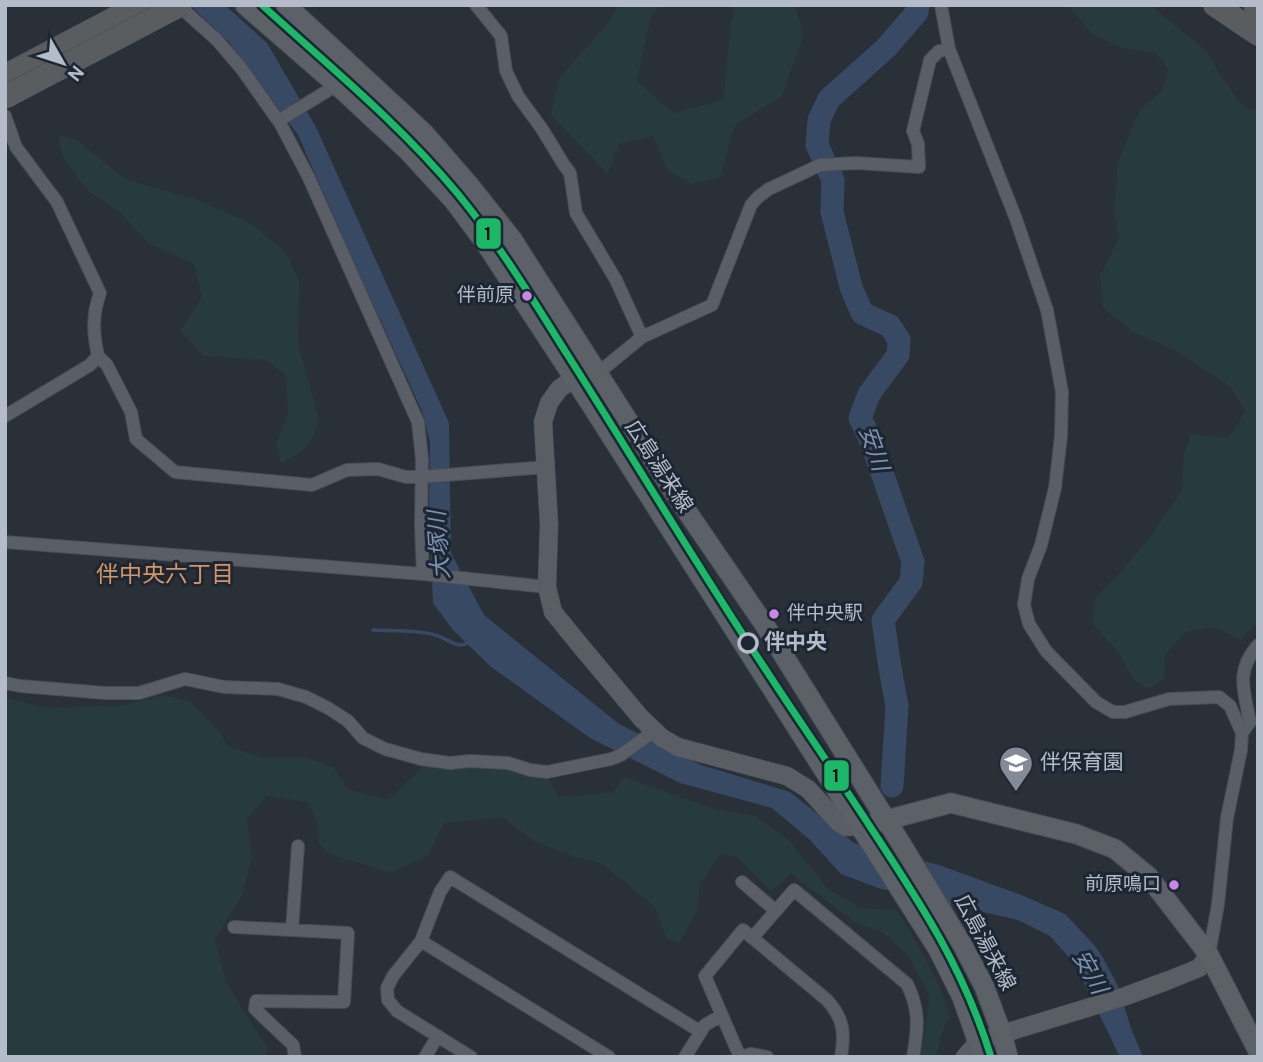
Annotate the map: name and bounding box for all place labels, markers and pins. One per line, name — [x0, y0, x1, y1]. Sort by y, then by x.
place label: 伴前原 — [457, 284, 514, 308]
marker: 伴前原 — [520, 289, 534, 303]
place label: 伴中央駅 — [787, 602, 863, 626]
marker: 伴中央駅 — [767, 607, 781, 621]
place label: 伴中央 — [764, 630, 827, 657]
marker: 伴中央 — [738, 633, 758, 653]
school or university icon: 伴保育園 — [997, 744, 1035, 793]
place label: 伴保育園 — [1040, 750, 1124, 777]
place label: 前原鳴口 — [1085, 873, 1161, 897]
marker: 前原鳴口 — [1167, 878, 1181, 892]

